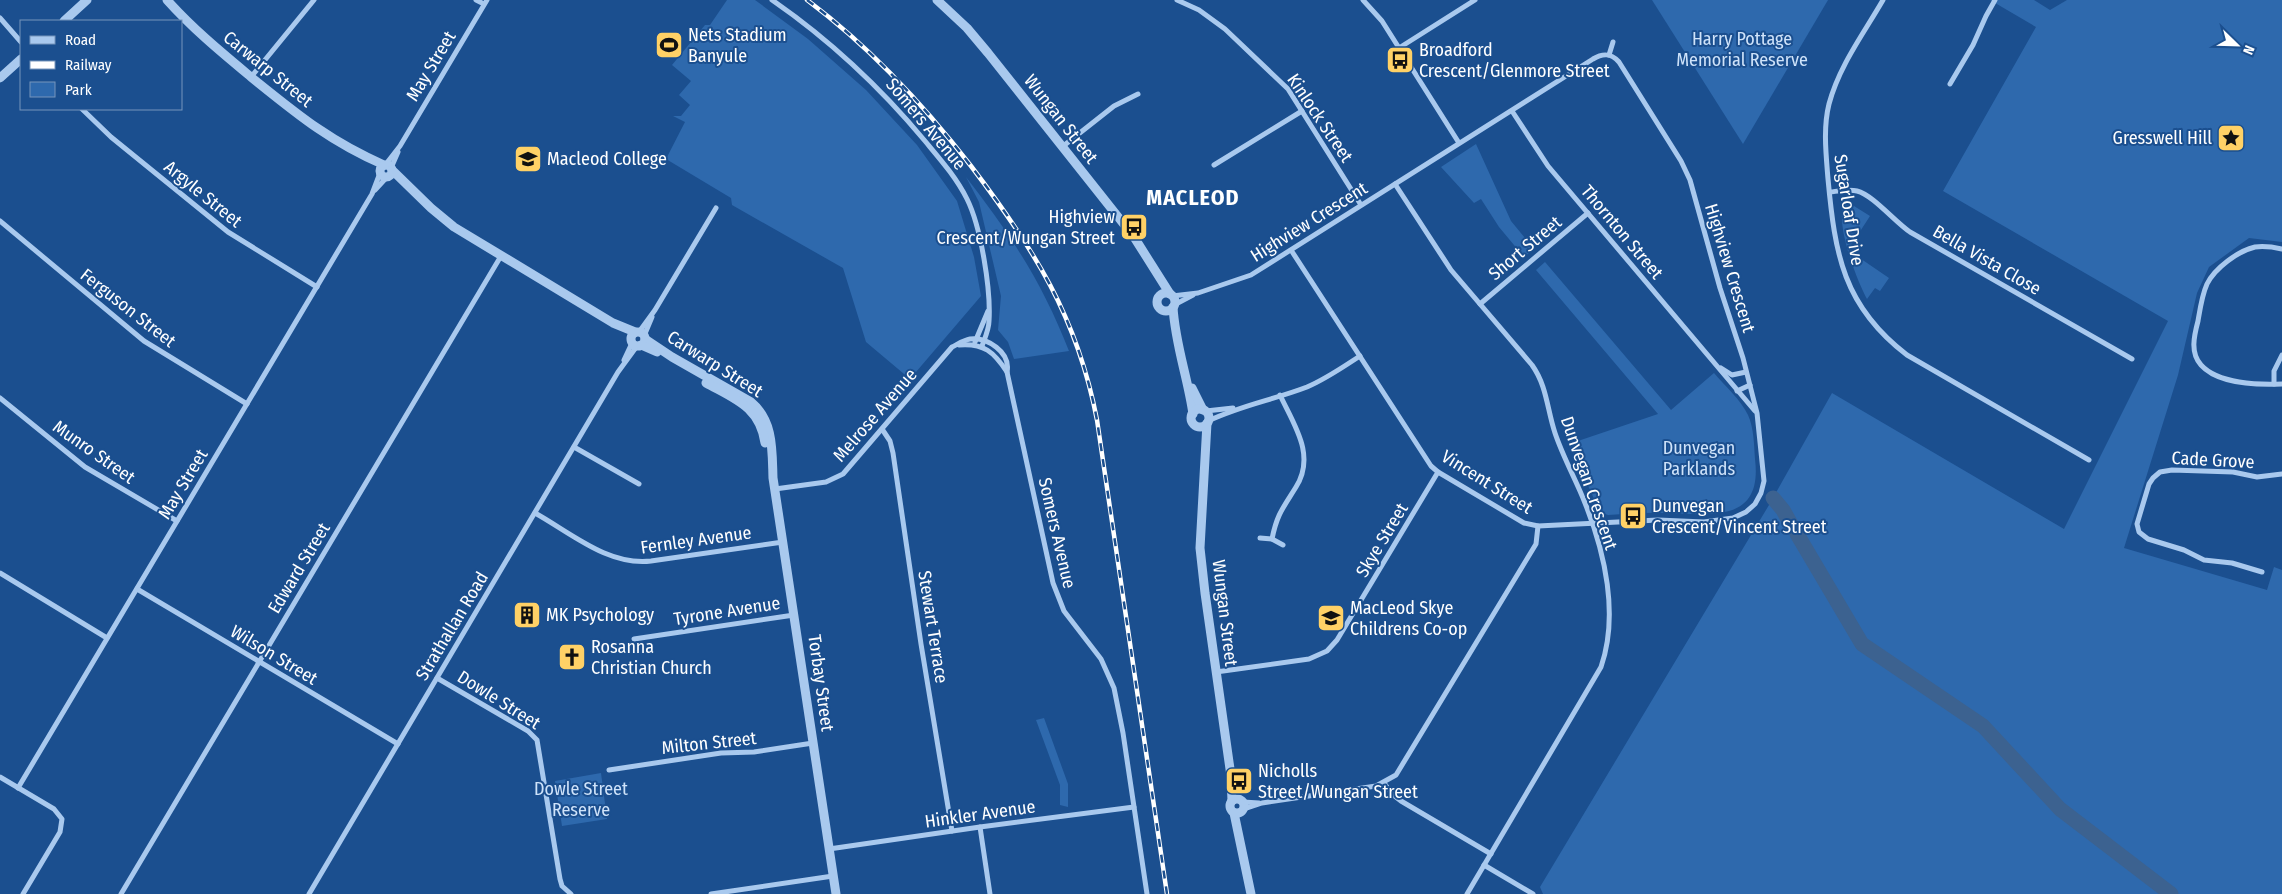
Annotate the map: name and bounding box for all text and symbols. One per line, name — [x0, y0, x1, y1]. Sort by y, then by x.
legend — [20, 20, 182, 110]
north arrow — [2212, 20, 2262, 70]
place label: Nets Stadium Banyule — [688, 24, 787, 67]
street label: Carwarp Street — [219, 26, 317, 112]
street label: May Street — [402, 27, 461, 105]
park label: Harry Pottage Memorial Reserve — [1676, 28, 1808, 71]
sports icon: Nets Stadium Banyule — [654, 30, 684, 60]
text: Road — [65, 31, 96, 49]
place label: Broadford Crescent/Glenmore Street — [1419, 39, 1610, 82]
text: N — [2239, 43, 2258, 57]
bus stop icon: Broadford Crescent/Glenmore Street — [1385, 45, 1415, 75]
text: Railway — [65, 56, 112, 74]
street label: Kinlock Street — [1282, 69, 1358, 167]
street label: Wungan Street — [1019, 70, 1103, 168]
street label: Somers Avenue — [881, 74, 971, 174]
text: Park — [65, 81, 92, 99]
place icon: Gresswell Hill — [2216, 123, 2246, 153]
place label: Gresswell Hill — [2113, 127, 2212, 149]
school or university icon: Macleod College — [513, 144, 543, 174]
place label: Macleod College — [547, 148, 667, 170]
street label: Sugarloaf Drive — [1829, 153, 1869, 267]
street label: Argyle Street — [160, 156, 247, 232]
street label: Highview Crescent — [1247, 177, 1372, 267]
street label: Thornton Street — [1576, 180, 1668, 284]
district label: MACLEOD — [1146, 184, 1240, 211]
street label: Highview Crescent — [1700, 201, 1760, 335]
place label: Highview Crescent/Wungan Street — [937, 206, 1115, 249]
street label: Short Street — [1484, 211, 1566, 285]
bus stop icon: Highview Crescent/Wungan Street — [1119, 212, 1149, 242]
street label: Bella Vista Close — [1929, 220, 2045, 300]
street label: Ferguson Street — [76, 264, 180, 352]
street label: Carwarp Street — [663, 326, 767, 402]
street label: Melrose Avenue — [828, 364, 922, 466]
street label: Dunvegan Crescent — [1556, 413, 1622, 553]
street label: Munro Street — [49, 416, 139, 488]
park label: Dunvegan Parklands — [1663, 437, 1735, 480]
street label: May Street — [154, 445, 213, 523]
street label: Vincent Street — [1437, 445, 1537, 519]
street label: Cade Grove — [2171, 447, 2255, 473]
street label: Somers Avenue — [1034, 475, 1080, 591]
place label: Dunvegan Crescent/Vincent Street — [1652, 495, 1827, 538]
street label: Skye Street — [1351, 499, 1413, 581]
bus stop icon: Dunvegan Crescent/Vincent Street — [1618, 501, 1648, 531]
street label: Edward Street — [263, 519, 335, 617]
street label: Fernley Avenue — [639, 521, 753, 559]
street label: Wungan Street — [1208, 558, 1242, 668]
street label: Strathallan Road — [411, 568, 493, 684]
street label: Stewart Terrace — [913, 569, 953, 685]
street label: Tyrone Avenue — [672, 592, 782, 630]
place label: MacLeod Skye Childrens Co-op — [1350, 597, 1467, 640]
building icon: MK Psychology — [512, 600, 542, 630]
school or university icon: MacLeod Skye Childrens Co-op — [1316, 603, 1346, 633]
place label: MK Psychology — [546, 604, 654, 626]
street label: Wilson Street — [226, 620, 322, 690]
street label: Torbay Street — [803, 633, 839, 733]
place label: Rosanna Christian Church — [591, 636, 712, 679]
church icon: Rosanna Christian Church — [557, 642, 587, 672]
street label: Dowle Street — [453, 666, 545, 734]
street label: Milton Street — [661, 727, 758, 759]
place label: Nicholls Street/Wungan Street — [1258, 760, 1418, 803]
bus stop icon: Nicholls Street/Wungan Street — [1224, 766, 1254, 796]
park label: Dowle Street Reserve — [534, 778, 628, 821]
street label: Hinkler Avenue — [923, 795, 1037, 833]

